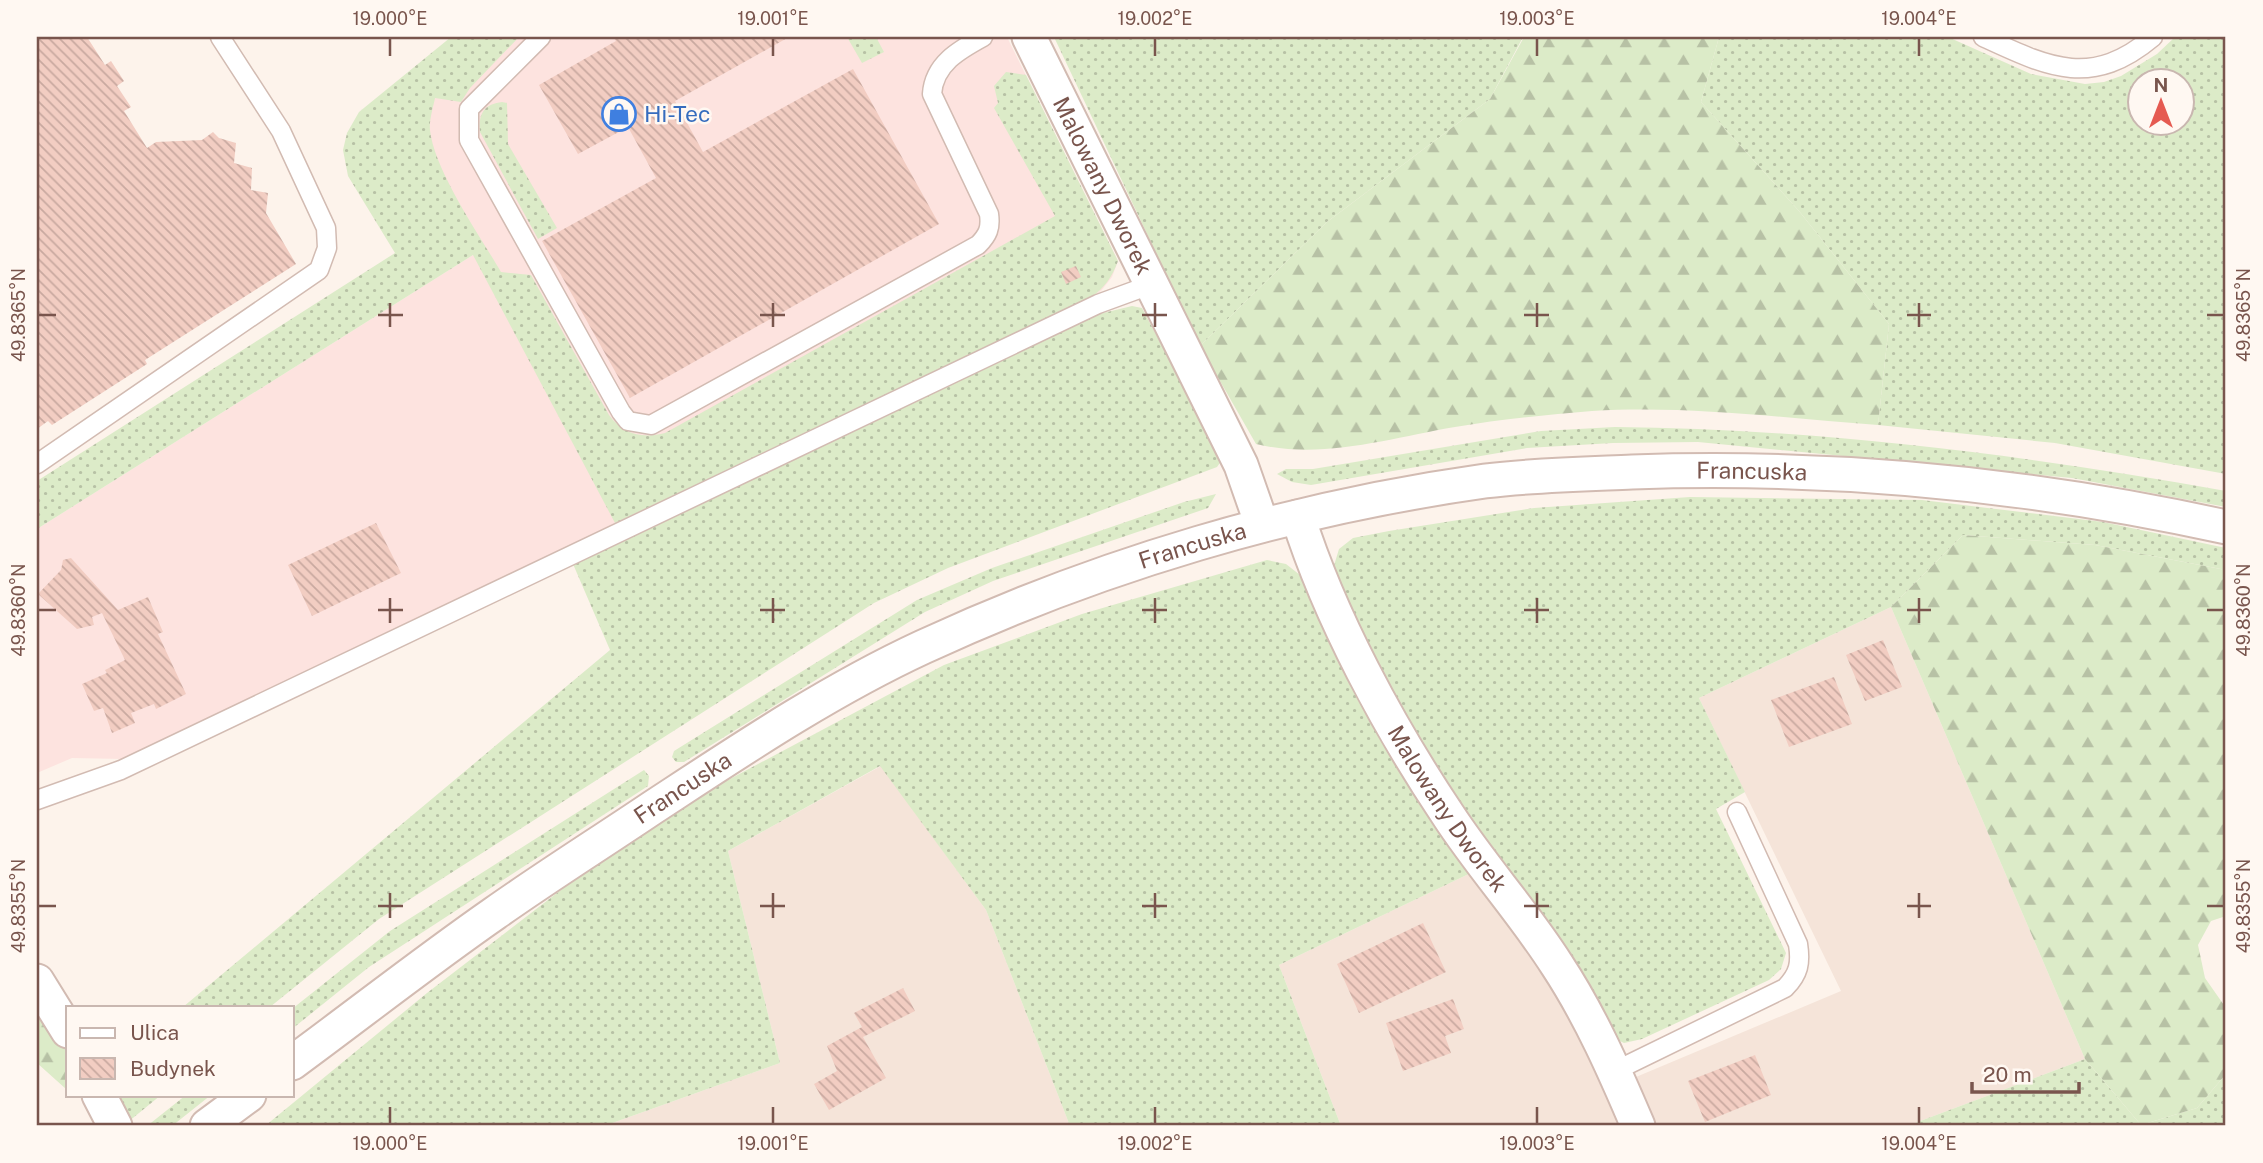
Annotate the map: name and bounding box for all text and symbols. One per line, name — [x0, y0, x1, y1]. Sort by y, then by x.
text: 19.000°E — [353, 8, 427, 29]
text: 19.001°E — [737, 8, 809, 29]
text: 19.002°E — [1118, 8, 1192, 29]
text: 19.003°E — [1499, 8, 1575, 29]
text: 19.004°E — [1881, 8, 1957, 29]
north arrow — [2126, 66, 2196, 136]
text: N — [2154, 74, 2168, 96]
street label: Malowany Dworek — [1048, 92, 1159, 279]
shop icon: Hi-Tec — [600, 95, 638, 133]
place label: Hi-Tec — [644, 100, 711, 127]
text: 49.8365°N — [8, 268, 29, 362]
text: 49.8365°N — [2233, 268, 2254, 362]
street label: Francuska — [1696, 457, 1808, 485]
street label: Francuska — [1135, 516, 1249, 574]
text: 49.8360°N — [8, 563, 29, 657]
text: 49.8360°N — [2233, 563, 2254, 657]
street label: Malowany Dworek — [1382, 720, 1513, 897]
street label: Francuska — [629, 746, 736, 829]
text: 49.8355°N — [8, 859, 29, 953]
text: 49.8355°N — [2233, 859, 2254, 953]
legend — [66, 1006, 294, 1096]
text: Ulica — [130, 1020, 179, 1045]
scale bar — [1972, 1051, 2079, 1095]
text: Budynek — [130, 1056, 216, 1081]
text: 20 m — [1983, 1062, 2032, 1087]
text: 19.000°E — [353, 1133, 427, 1154]
text: 19.001°E — [737, 1133, 809, 1154]
text: 19.002°E — [1118, 1133, 1192, 1154]
text: 19.003°E — [1499, 1133, 1575, 1154]
text: 19.004°E — [1881, 1133, 1957, 1154]

